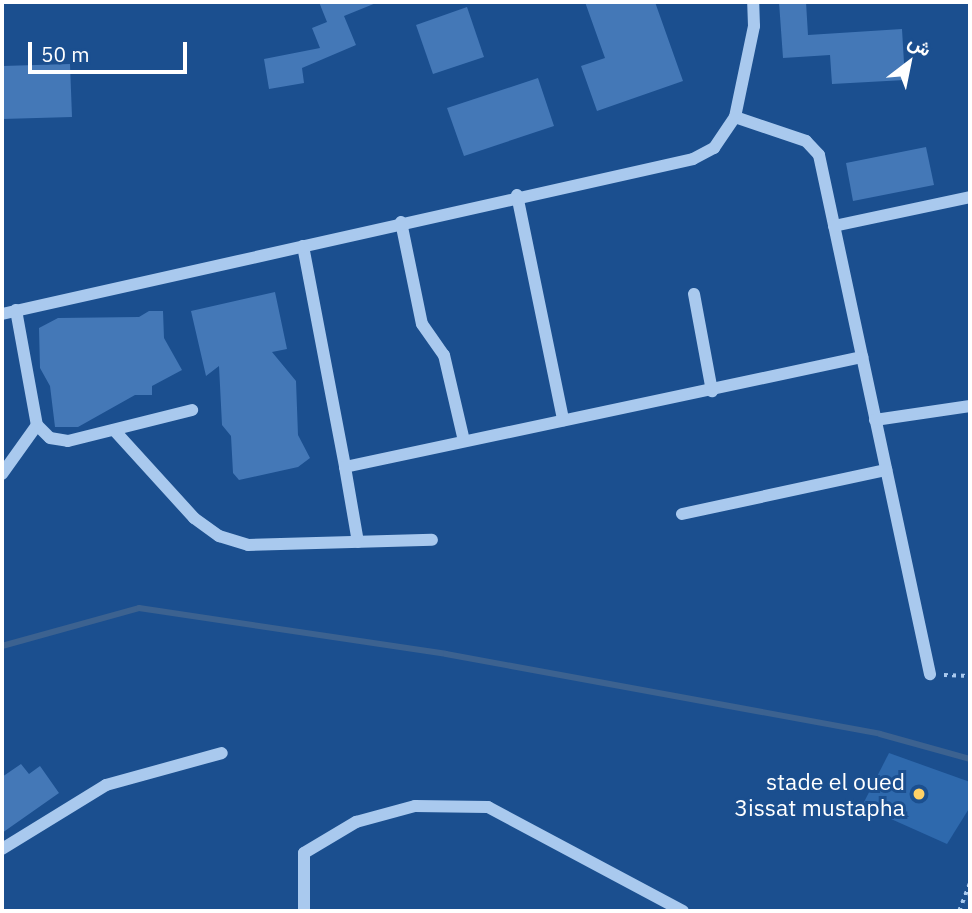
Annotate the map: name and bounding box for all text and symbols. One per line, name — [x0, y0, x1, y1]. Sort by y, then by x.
scale bar — [32, 28, 191, 72]
north arrow — [874, 28, 944, 98]
text: ش — [904, 29, 936, 61]
text: 50 m — [41, 40, 90, 68]
place label: stade el oued 3issat mustapha — [734, 767, 905, 821]
marker: stade el oued 3issat mustapha — [911, 786, 927, 802]

